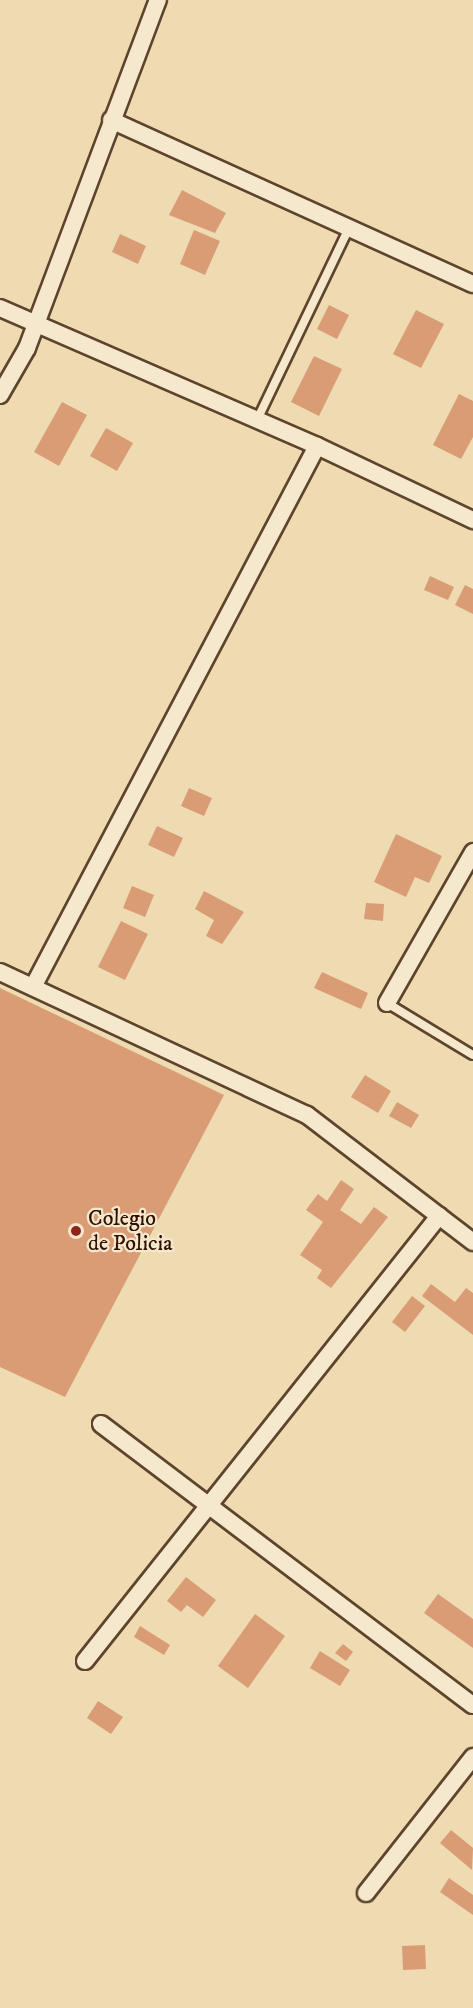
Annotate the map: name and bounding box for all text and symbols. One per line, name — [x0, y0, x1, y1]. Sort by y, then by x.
place label: Colegio de Policia — [88, 1205, 173, 1256]
marker: Colegio de Policia — [69, 1224, 83, 1238]

